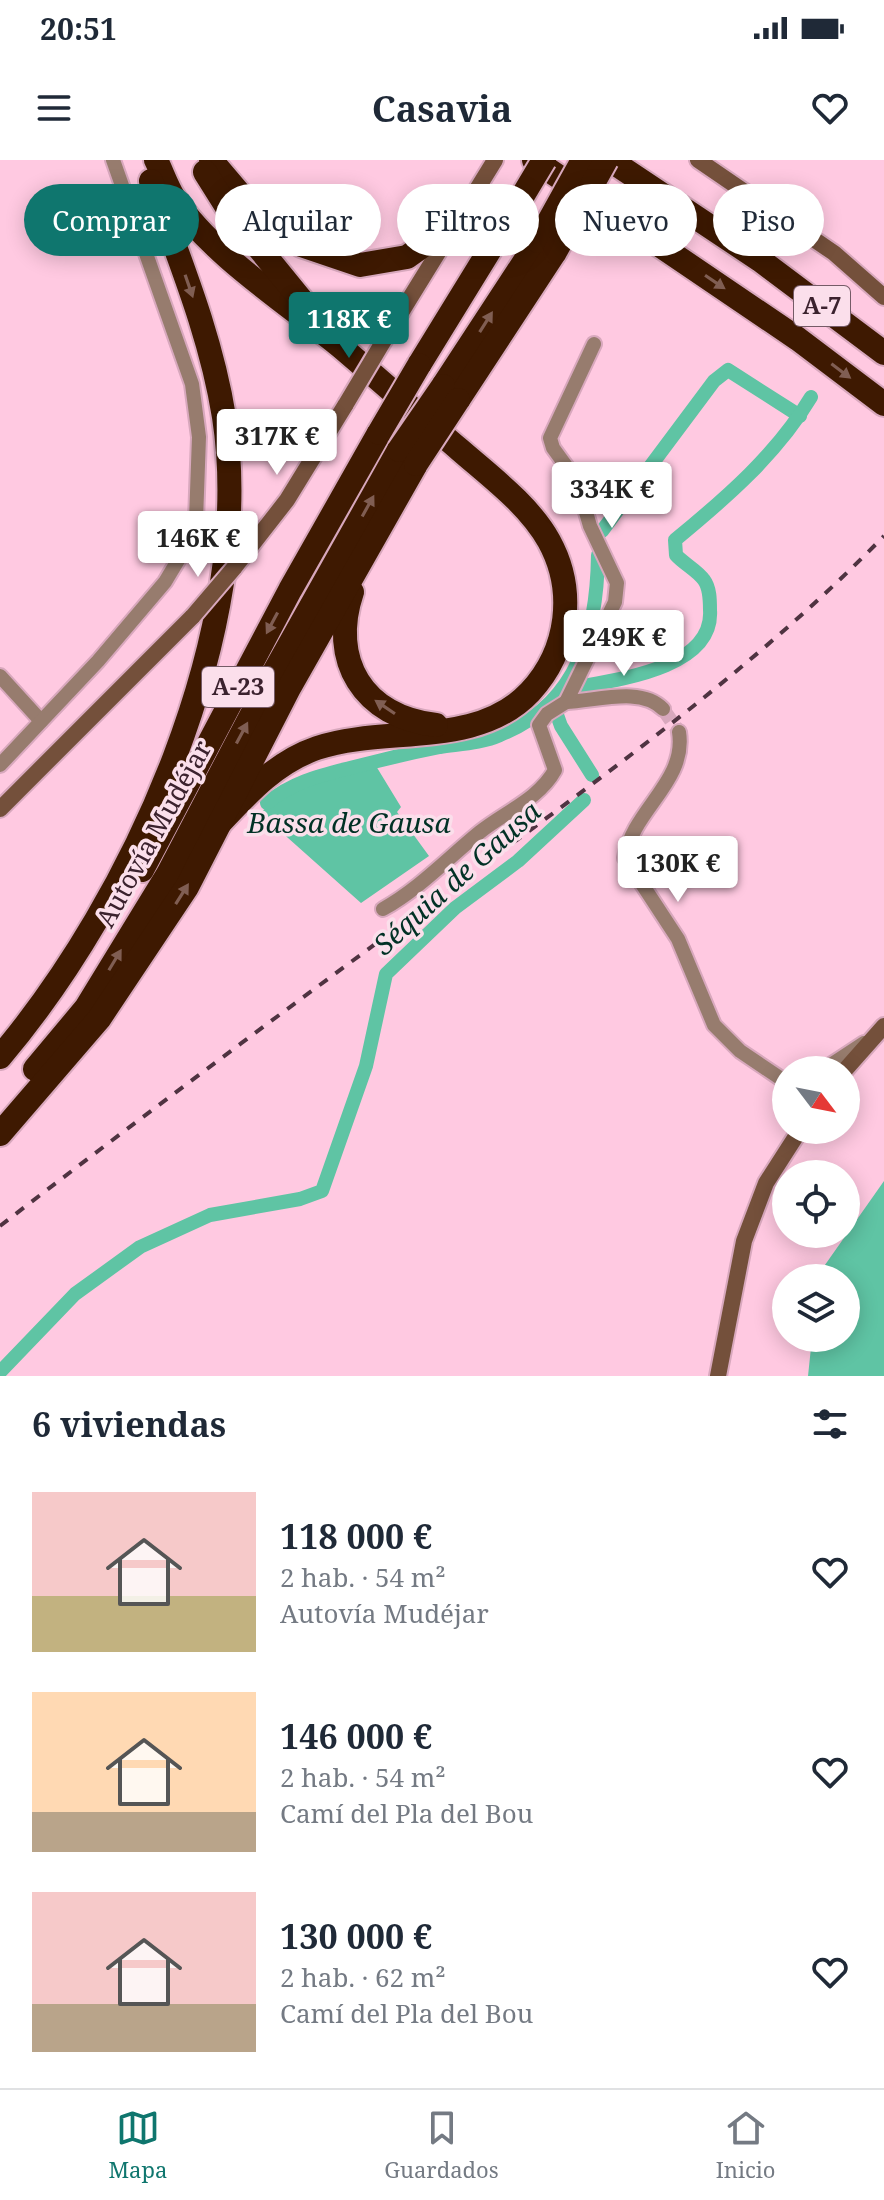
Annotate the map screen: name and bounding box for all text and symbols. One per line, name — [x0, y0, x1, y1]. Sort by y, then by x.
text: 20:51 — [40, 8, 117, 49]
text: Casavia — [372, 84, 512, 133]
icon: menu — [32, 86, 76, 130]
icon: heart — [808, 86, 852, 130]
chip: Comprar — [24, 184, 199, 256]
chip: Alquilar — [215, 184, 381, 256]
chip: Filtros — [397, 184, 539, 256]
chip: Nuevo — [555, 184, 697, 256]
chip: Piso — [713, 184, 824, 256]
one-way arrow — [184, 274, 196, 298]
one-way arrow — [704, 274, 725, 289]
road number: A-7 — [794, 286, 850, 326]
pin: 118K € — [284, 292, 414, 360]
text: 118K € — [307, 300, 391, 336]
one-way arrow — [479, 311, 493, 333]
one-way arrow — [831, 363, 851, 379]
pin: 317K € — [212, 409, 342, 477]
text: 317K € — [235, 417, 319, 453]
pin: 334K € — [547, 462, 677, 530]
text: 334K € — [570, 470, 654, 506]
one-way arrow — [361, 494, 375, 517]
pin: 146K € — [133, 511, 263, 579]
text: 146K € — [156, 519, 240, 555]
pin: 249K € — [559, 610, 689, 678]
one-way arrow — [266, 612, 280, 634]
text: 249K € — [582, 618, 666, 654]
road number: A-23 — [202, 667, 274, 707]
one-way arrow — [374, 700, 395, 715]
one-way arrow — [234, 722, 248, 744]
street label: Autovía Mudéjar — [87, 734, 219, 934]
water label: Séquia de Gausa — [364, 791, 549, 963]
water label: Bassa de Gausa — [246, 803, 452, 841]
pin: 130K € — [613, 836, 743, 904]
text: 130K € — [636, 844, 720, 880]
one-way arrow — [174, 883, 189, 904]
one-way arrow — [108, 949, 122, 971]
north arrow — [772, 1056, 860, 1144]
map controls — [772, 1056, 860, 1352]
button: locate — [772, 1160, 860, 1248]
button: layers — [772, 1264, 860, 1352]
text: 6 viviendas — [32, 1401, 226, 1447]
icon: filters — [808, 1402, 852, 1446]
text: 118 000 € — [280, 1513, 432, 1559]
icon: home — [96, 1524, 192, 1620]
icon: heart — [808, 1550, 852, 1594]
text: 2 hab. · 54 m² — [280, 1559, 446, 1595]
text: Autovía Mudéjar — [280, 1595, 489, 1631]
text: 146 000 € — [280, 1713, 432, 1759]
icon: home — [96, 1724, 192, 1820]
icon: heart — [808, 1750, 852, 1794]
text: 2 hab. · 54 m² — [280, 1759, 446, 1795]
text: Camí del Pla del Bou — [280, 1795, 533, 1831]
text: 130 000 € — [280, 1913, 432, 1959]
icon: home — [96, 1924, 192, 2020]
icon: heart — [808, 1950, 852, 1994]
text: 2 hab. · 62 m² — [280, 1959, 446, 1995]
text: Camí del Pla del Bou — [280, 1995, 533, 2031]
tab: Mapa — [108, 2106, 167, 2184]
tab: Guardados — [384, 2106, 499, 2184]
tab: Inicio — [716, 2106, 776, 2184]

